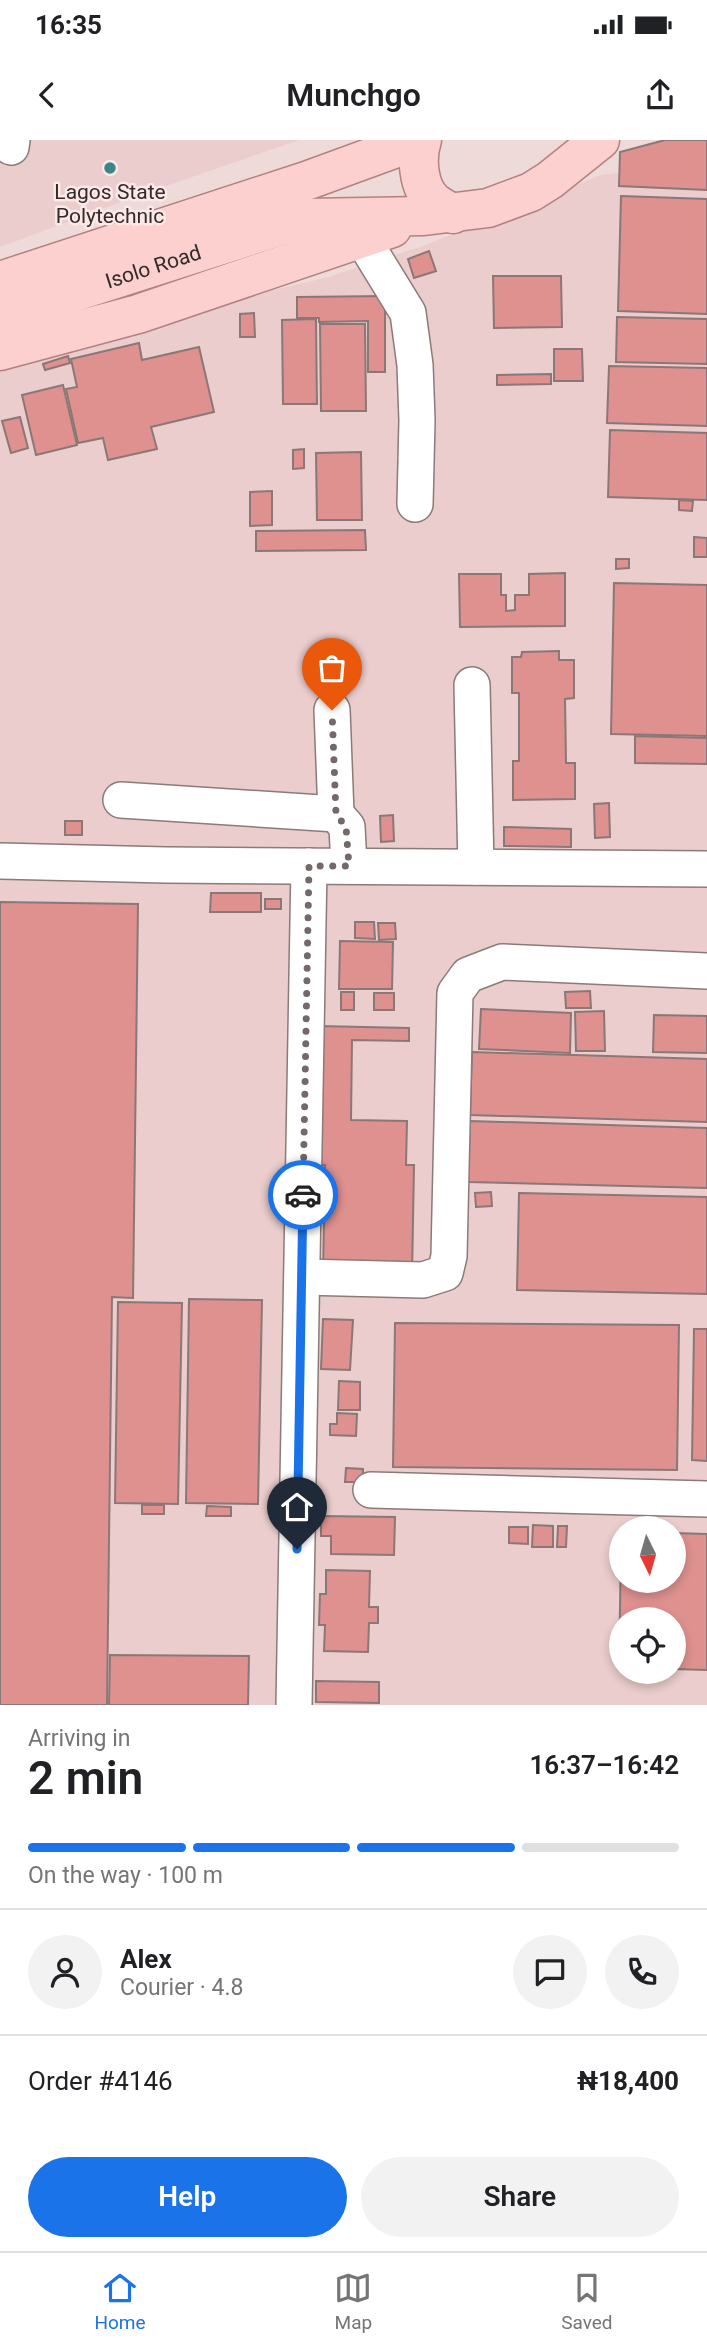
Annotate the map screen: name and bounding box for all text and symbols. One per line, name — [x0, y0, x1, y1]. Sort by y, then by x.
text: 16:35 — [35, 10, 102, 40]
icon: back — [28, 76, 66, 114]
text: Munchgo — [286, 76, 421, 114]
icon: share — [641, 76, 679, 114]
marker: Lagos State Polytechnic — [102, 160, 118, 176]
place label: Lagos State Polytechnic — [54, 180, 166, 228]
street label: Isolo Road — [102, 240, 204, 293]
pin — [302, 638, 362, 710]
icon: bag — [313, 649, 351, 687]
courier — [268, 1160, 338, 1230]
icon: car — [284, 1176, 322, 1214]
pin — [267, 1477, 327, 1549]
icon: home — [278, 1488, 316, 1526]
north arrow — [609, 1516, 686, 1592]
map controls — [609, 1516, 686, 1684]
button: locate — [609, 1607, 686, 1684]
text: Arriving in — [28, 1725, 131, 1752]
text: 16:37–16:42 — [529, 1750, 679, 1780]
text: 2 min — [28, 1751, 143, 1805]
text: On the way · 100 m — [28, 1862, 223, 1889]
button: person — [28, 1935, 102, 2009]
button: chat — [513, 1935, 587, 2009]
button: phone — [605, 1935, 679, 2009]
text: Alex — [120, 1944, 172, 1974]
text: Courier · 4.8 — [120, 1974, 243, 2001]
text: Order #4146 — [28, 2066, 173, 2096]
text: ₦18,400 — [577, 2066, 679, 2096]
button: Help — [28, 2157, 347, 2237]
button: Share — [361, 2157, 679, 2237]
tab: Home — [94, 2269, 146, 2334]
tab: Map — [334, 2269, 372, 2334]
tab: Saved — [561, 2269, 613, 2334]

